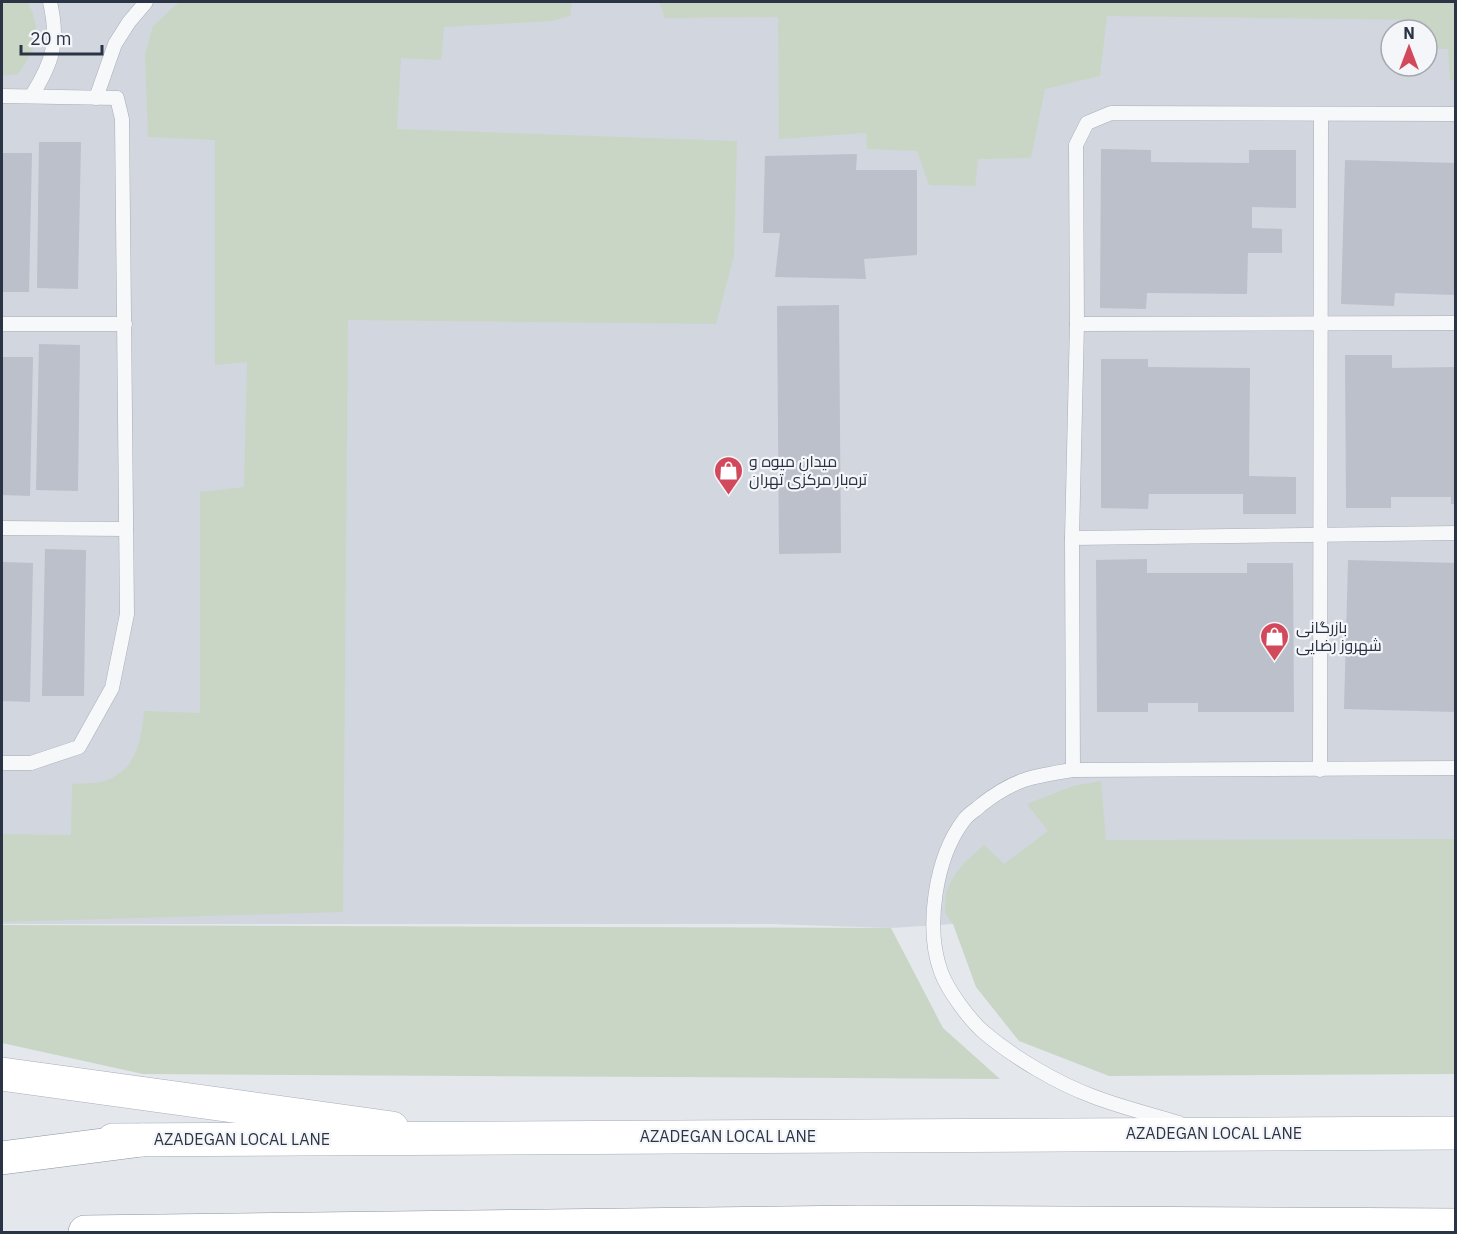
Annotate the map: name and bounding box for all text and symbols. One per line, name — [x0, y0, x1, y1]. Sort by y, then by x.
scale bar — [21, 18, 102, 56]
north arrow — [1379, 18, 1439, 78]
text: N — [1403, 23, 1415, 43]
text: 20 m — [30, 27, 72, 50]
place label: میدان میوه و تره‌بار مرکزی تهران — [749, 451, 868, 490]
shop icon: میدان میوه و تره‌بار مرکزی تهران — [712, 454, 744, 496]
place label: بازرگانی شهروز رضایی — [1296, 617, 1382, 656]
shop icon: بازرگانی شهروز رضایی — [1259, 620, 1291, 662]
street label: AZADEGAN LOCAL LANE — [1126, 1123, 1302, 1143]
street label: AZADEGAN LOCAL LANE — [640, 1126, 816, 1146]
street label: AZADEGAN LOCAL LANE — [154, 1129, 330, 1149]

